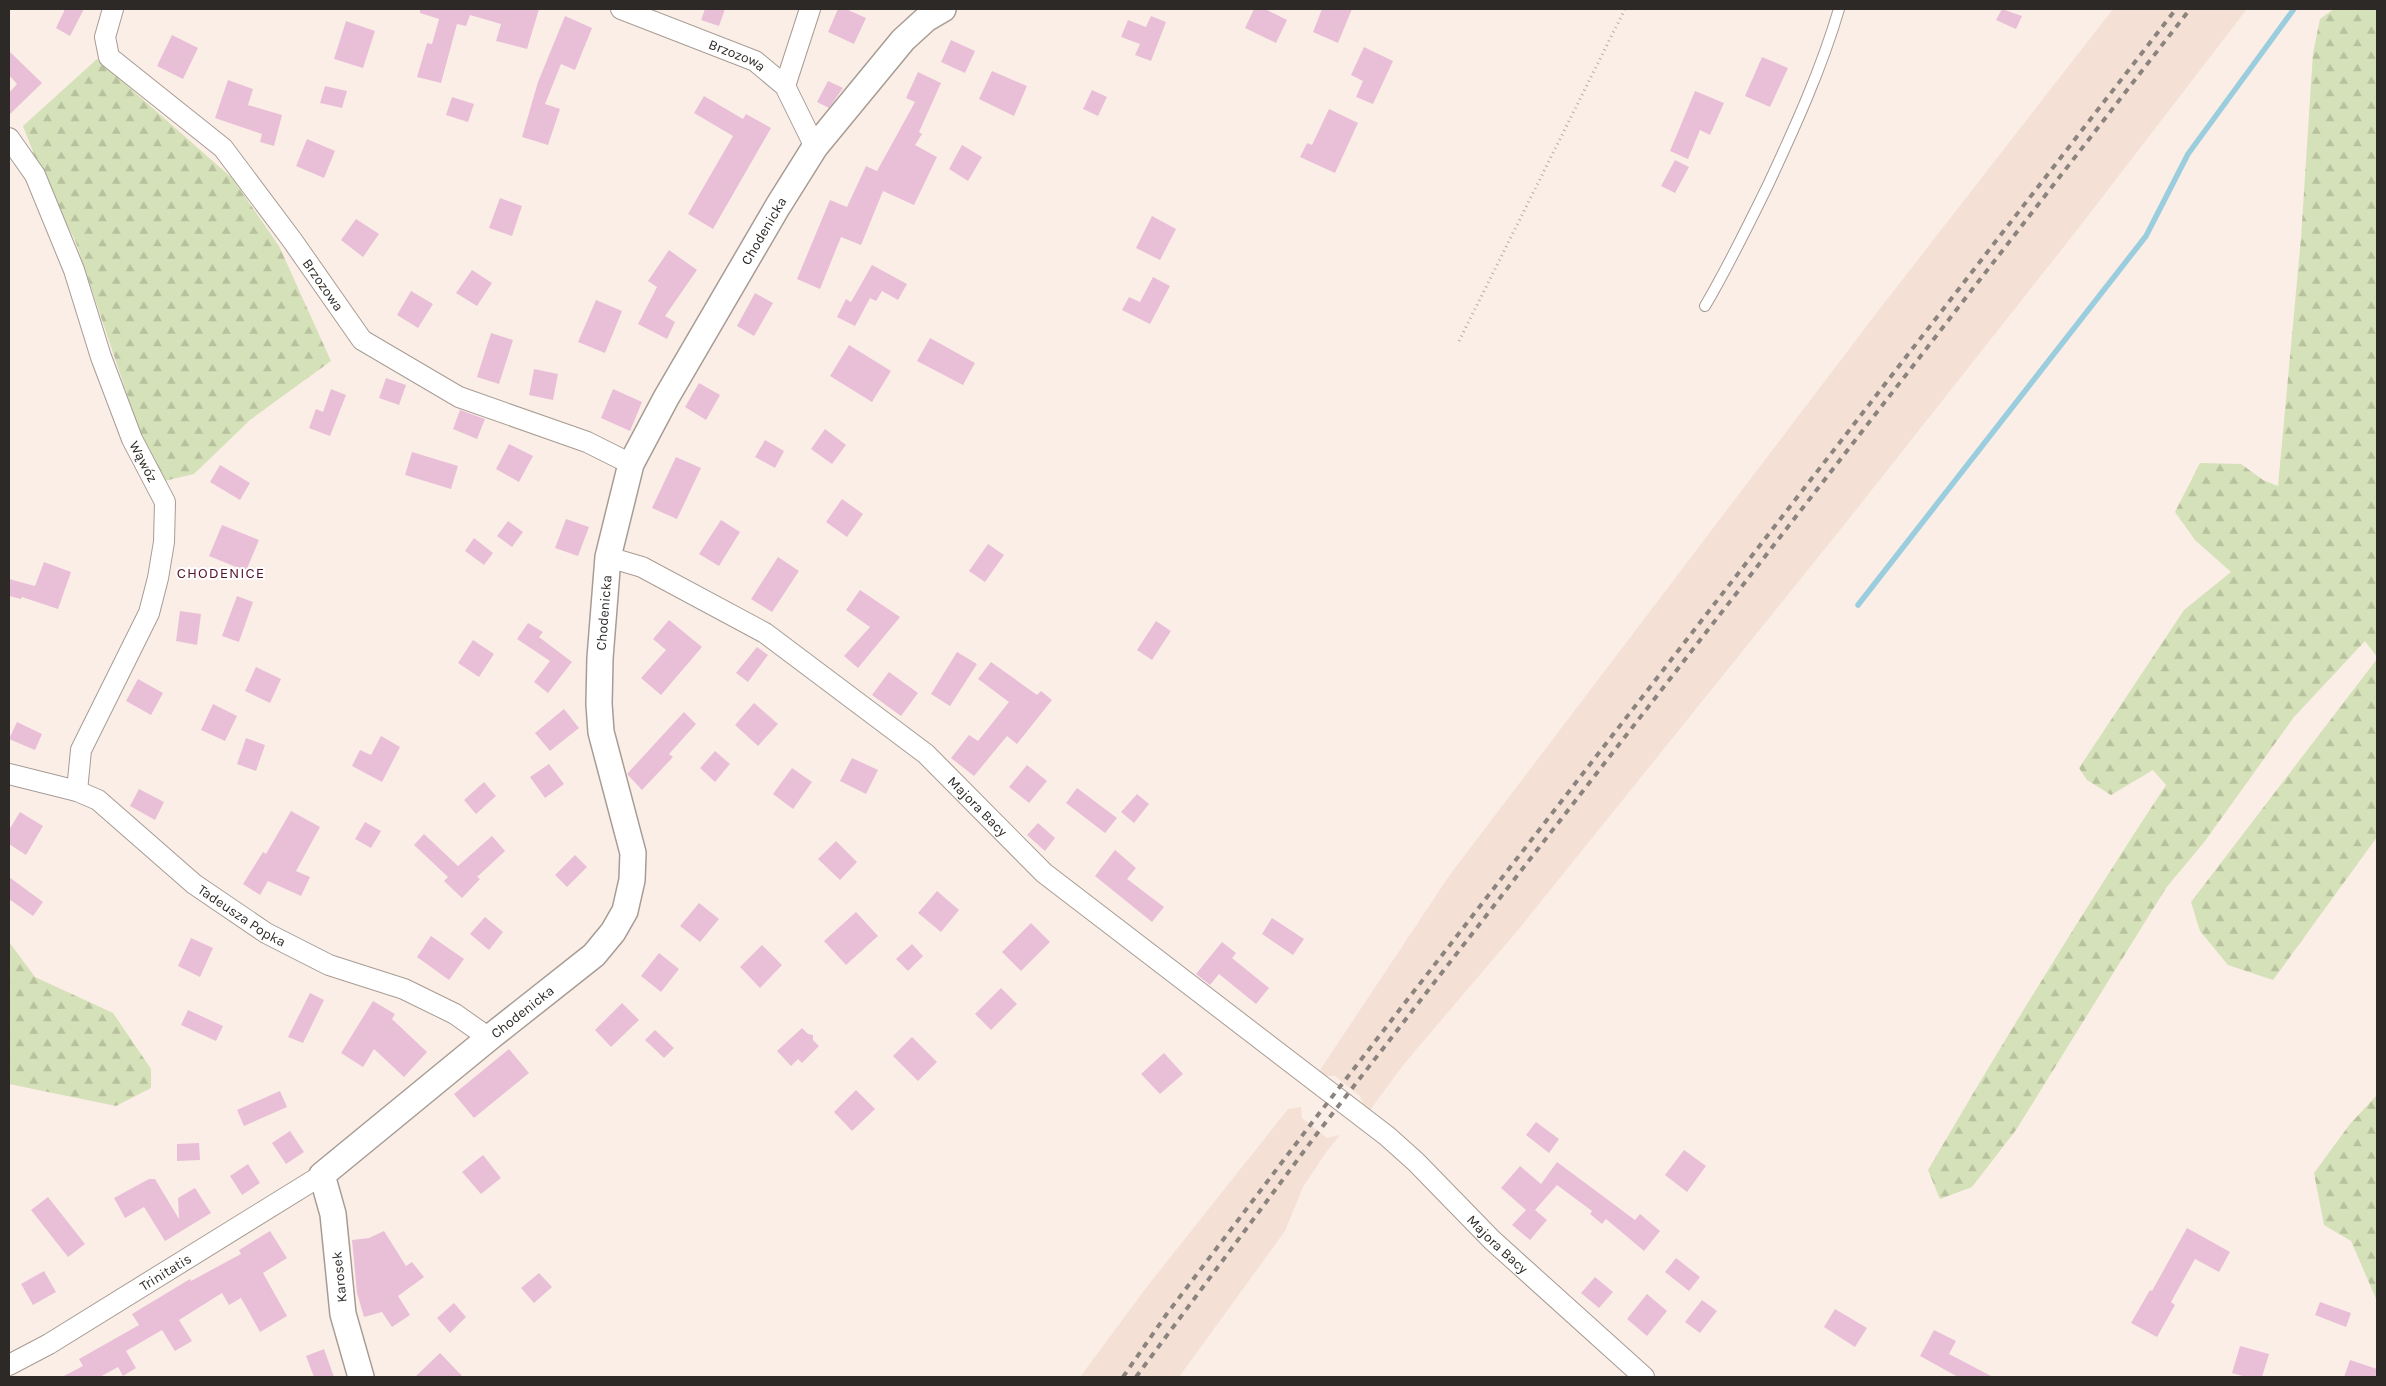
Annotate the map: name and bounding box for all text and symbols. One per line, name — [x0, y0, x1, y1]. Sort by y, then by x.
street label: Brzozowa — [706, 36, 769, 75]
street label: Chodenicka — [738, 194, 791, 268]
street label: Brzozowa — [299, 255, 347, 315]
street label: Wąwóz — [126, 438, 161, 485]
district label: CHODENICE — [177, 564, 265, 582]
street label: Chodenicka — [593, 574, 616, 651]
street label: Majora Bacy — [944, 773, 1011, 841]
street label: Tadeusza Popka — [194, 881, 289, 951]
street label: Chodenicka — [488, 982, 558, 1042]
street label: Majora Bacy — [1463, 1211, 1532, 1278]
street label: Trinitatis — [137, 1250, 195, 1295]
street label: Karosek — [328, 1250, 351, 1303]

